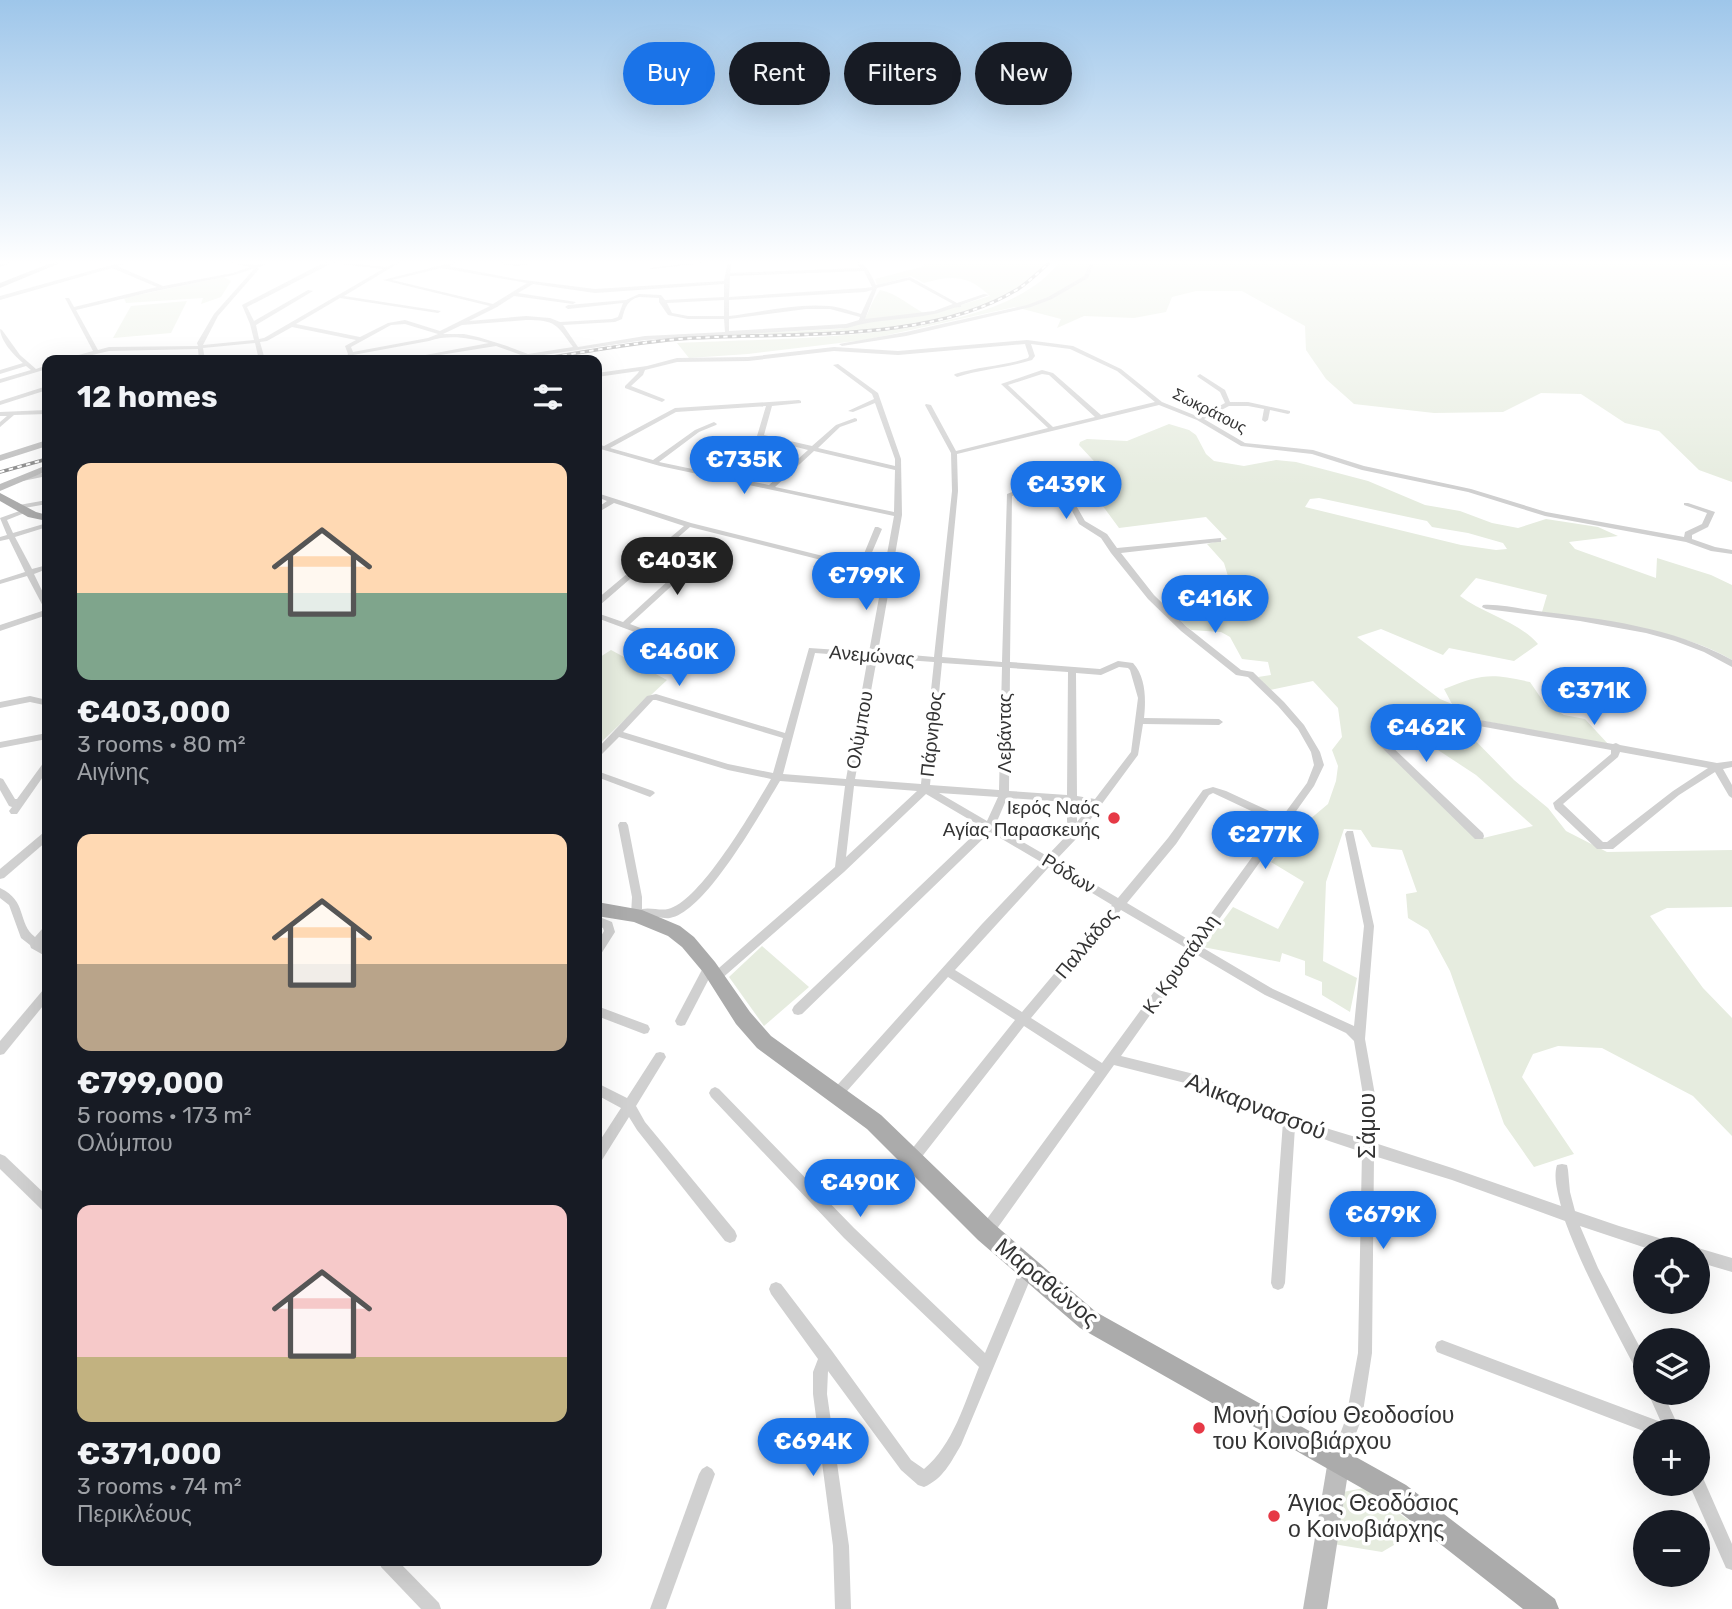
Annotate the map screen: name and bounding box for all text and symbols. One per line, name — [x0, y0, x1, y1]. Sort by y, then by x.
chip: Buy — [623, 42, 715, 105]
chip: Rent — [729, 42, 830, 105]
chip: Filters — [844, 42, 961, 105]
chip: New — [975, 42, 1072, 105]
icon: filters — [529, 378, 567, 416]
text: 12 homes — [77, 379, 218, 415]
street label: Σωκράτους — [1170, 384, 1250, 437]
pin: €735K — [695, 436, 793, 496]
text: €735K — [706, 445, 782, 473]
pin: €439K — [1017, 462, 1115, 521]
text: €439K — [1027, 470, 1105, 498]
icon: home — [259, 509, 385, 635]
pin: €403K — [628, 538, 726, 597]
text: €403K — [637, 546, 717, 574]
pin: €799K — [817, 552, 915, 612]
text: €799K — [828, 561, 904, 589]
pin: €416K — [1166, 576, 1264, 635]
text: €416K — [1178, 584, 1252, 612]
pin: €460K — [630, 628, 728, 688]
text: €460K — [639, 637, 719, 665]
street label: Ανεμώνας — [828, 640, 916, 671]
pin: €371K — [1545, 668, 1643, 727]
text: €371K — [1557, 676, 1631, 704]
street label: Ολύμπου — [841, 689, 878, 771]
street label: Πάρνηθος — [916, 690, 947, 778]
street label: Λεβάντας — [993, 693, 1016, 773]
text: €403,000 — [77, 694, 231, 730]
pin: €462K — [1377, 704, 1475, 764]
text: €462K — [1387, 713, 1465, 741]
text: 3 rooms · 80 m² — [77, 730, 246, 758]
text: Αιγίνης — [77, 758, 149, 786]
place label: Ιερός Ναός Αγίας Παρασκευής — [943, 796, 1100, 841]
marker: Ιερός Ναός Αγίας Παρασκευής — [1106, 810, 1122, 826]
pin: €277K — [1216, 812, 1314, 871]
text: €277K — [1228, 820, 1302, 848]
street label: Ρόδων — [1038, 849, 1100, 898]
icon: home — [259, 880, 385, 1006]
street label: Παλλάδος — [1050, 903, 1122, 983]
street label: Κ. Κρυστάλλη — [1138, 910, 1223, 1018]
text: €799,000 — [77, 1065, 224, 1101]
street label: Αλικαρνασσού — [1182, 1066, 1330, 1146]
street label: Σάμου — [1353, 1093, 1381, 1159]
text: 5 rooms · 173 m² — [77, 1101, 252, 1129]
text: Ολύμπου — [77, 1129, 173, 1157]
pin: €490K — [811, 1160, 909, 1219]
text: €490K — [820, 1168, 900, 1196]
pin: €679K — [1334, 1192, 1432, 1251]
text: €679K — [1345, 1200, 1421, 1228]
street label: Μαραθώνος — [990, 1232, 1104, 1332]
map controls — [1633, 1237, 1710, 1587]
button: locate — [1633, 1237, 1710, 1314]
icon: home — [259, 1251, 385, 1377]
button: layers — [1633, 1328, 1710, 1405]
place label: Μονή Οσίου Θεοδοσίου του Κοινοβιάρχου — [1213, 1401, 1454, 1455]
pin: €694K — [764, 1418, 862, 1478]
button: + — [1633, 1419, 1710, 1496]
marker: Μονή Οσίου Θεοδοσίου του Κοινοβιάρχου — [1191, 1420, 1207, 1436]
text: €694K — [774, 1427, 852, 1455]
text: €371,000 — [77, 1436, 222, 1472]
text: 3 rooms · 74 m² — [77, 1472, 242, 1500]
place label: Άγιος Θεοδόσιος ο Κοινοβιάρχης — [1288, 1489, 1459, 1543]
text: Περικλέους — [77, 1500, 192, 1528]
marker: Άγιος Θεοδόσιος ο Κοινοβιάρχης — [1266, 1508, 1282, 1524]
button: − — [1633, 1510, 1710, 1587]

